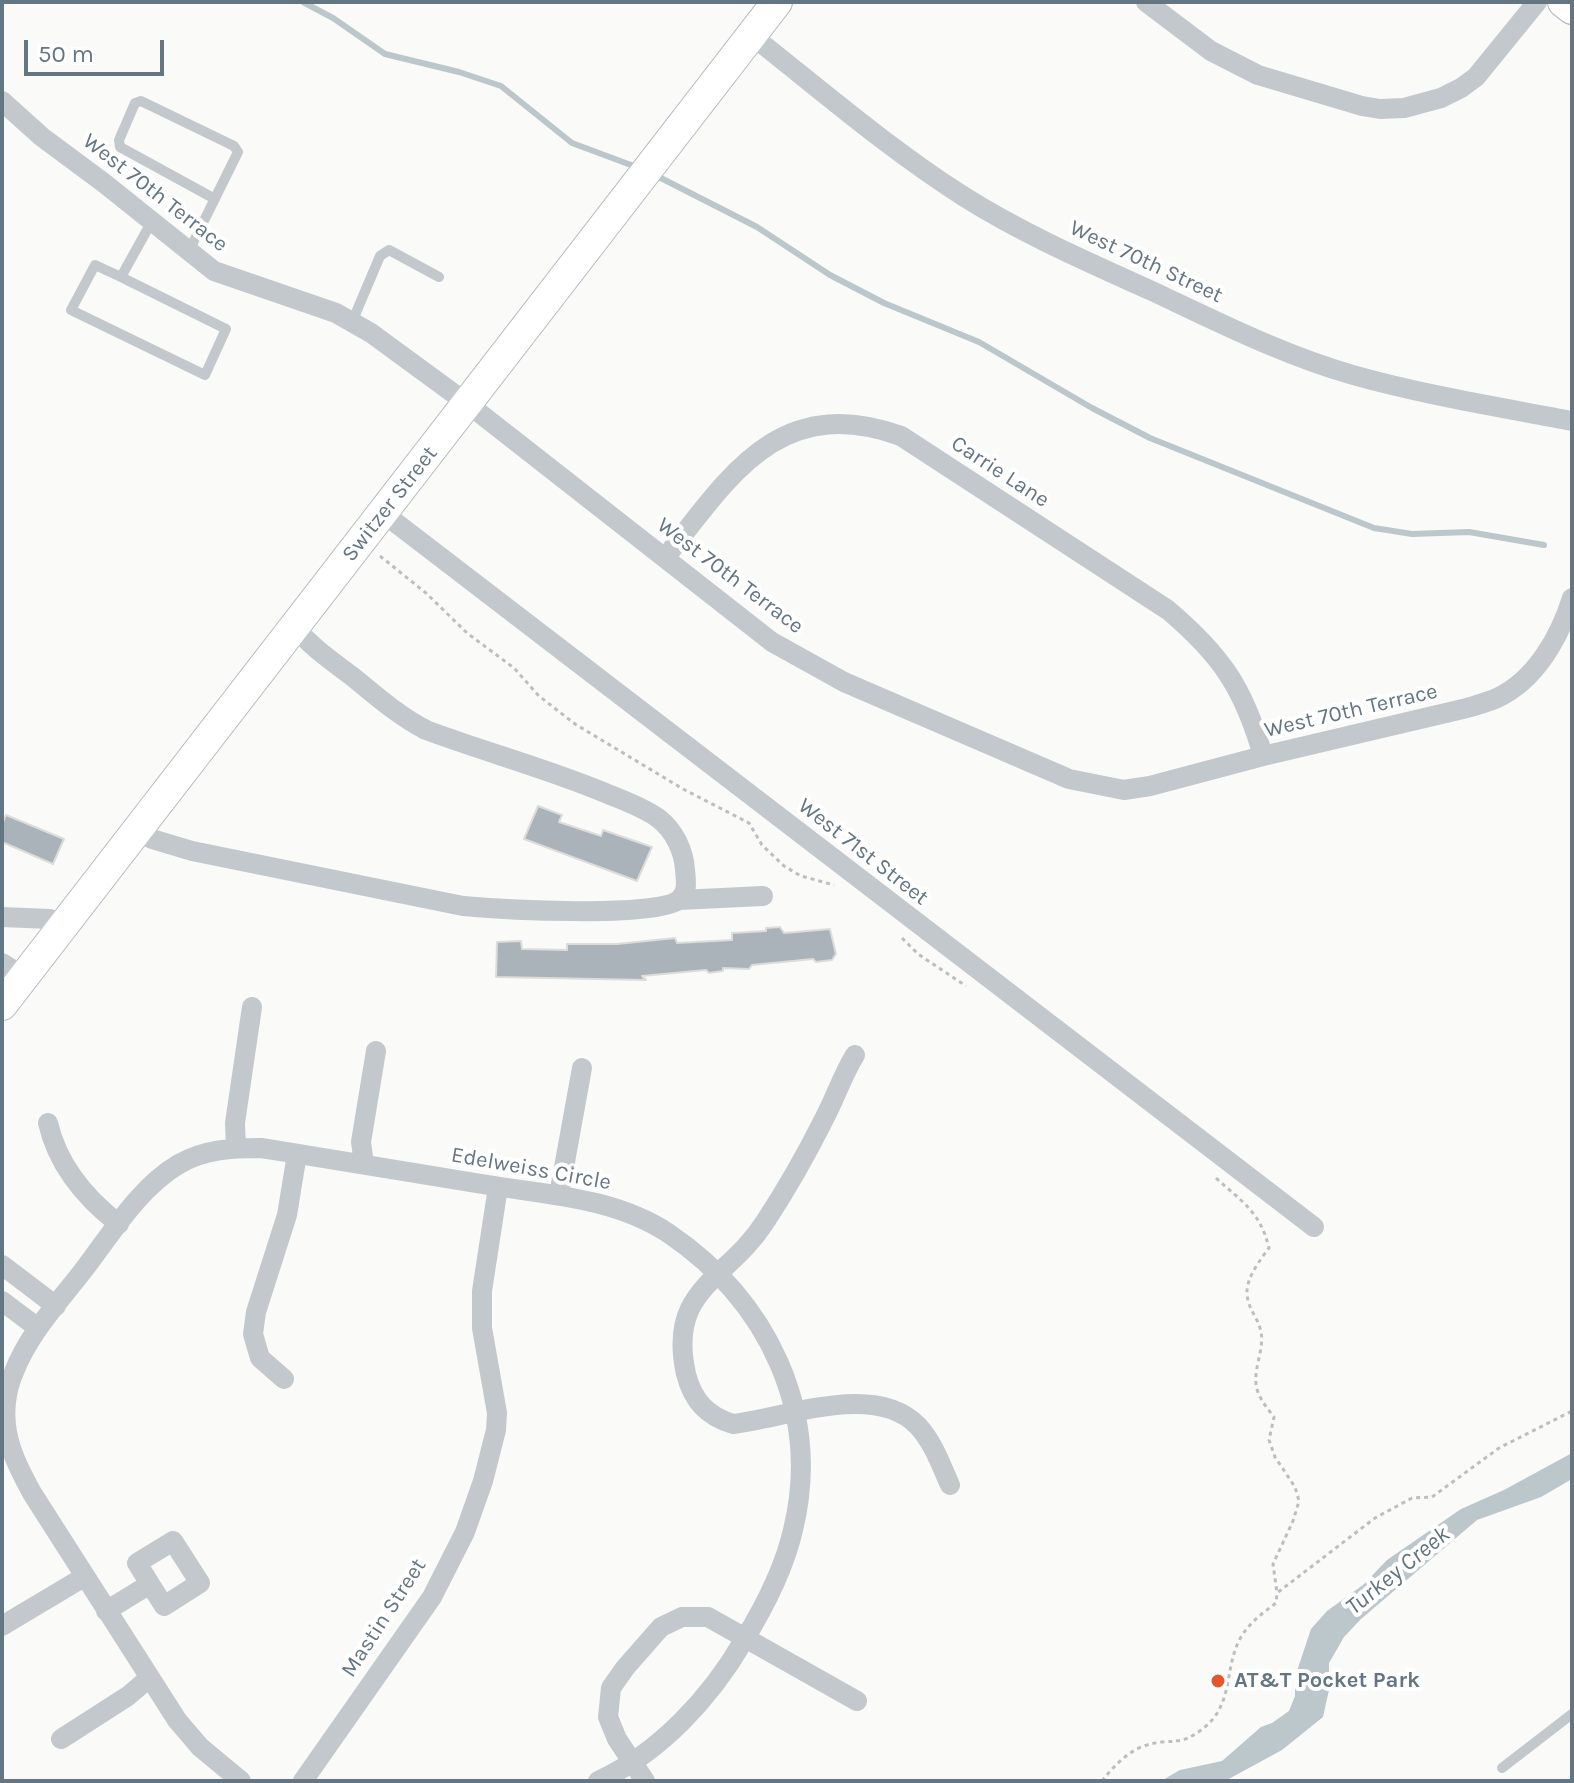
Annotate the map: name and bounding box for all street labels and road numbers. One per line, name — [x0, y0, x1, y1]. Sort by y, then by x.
street label: West 70th Terrace — [77, 128, 233, 258]
street label: West 70th Street — [1065, 215, 1227, 309]
street label: Carrie Lane — [946, 431, 1054, 513]
street label: Switzer Street — [337, 441, 443, 567]
street label: West 70th Terrace — [651, 512, 809, 640]
street label: West 70th Terrace — [1262, 678, 1440, 744]
street label: West 71st Street — [792, 793, 934, 911]
street label: Edelweiss Circle — [449, 1142, 613, 1196]
street label: Mastin Street — [336, 1554, 432, 1682]

